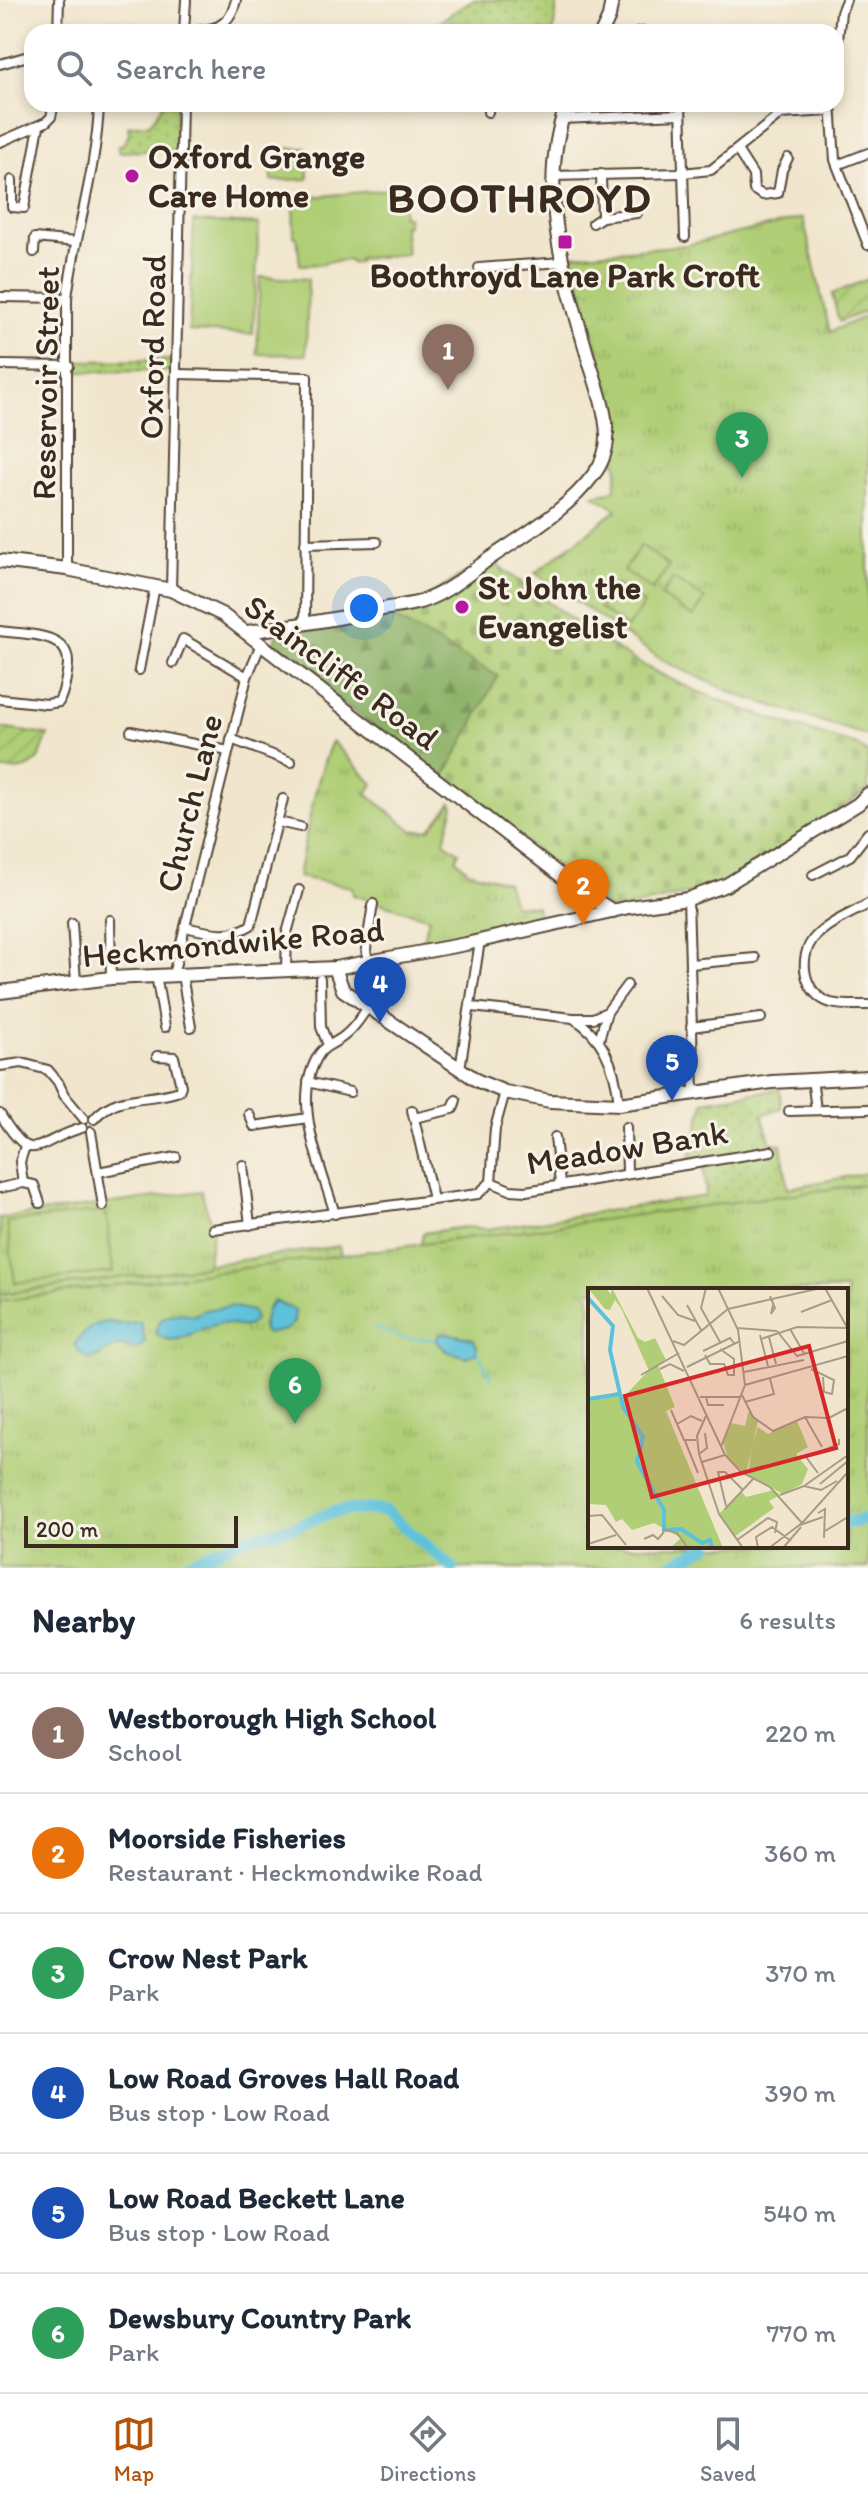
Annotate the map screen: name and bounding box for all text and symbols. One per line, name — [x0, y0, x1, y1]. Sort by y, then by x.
search box — [24, 24, 844, 112]
icon: search — [52, 46, 96, 90]
text: Search here — [116, 50, 266, 87]
place label: Oxford Grange Care Home — [148, 136, 365, 216]
marker: Oxford Grange Care Home — [123, 167, 141, 185]
district label: BOOTHROYD — [387, 172, 653, 223]
marker: Boothroyd Lane Park Croft — [556, 233, 574, 251]
street label: Oxford Road — [130, 254, 175, 440]
place label: Boothroyd Lane Park Croft — [370, 255, 760, 296]
street label: Reservoir Street — [23, 266, 68, 500]
pin: 1 — [422, 324, 474, 390]
pin: 3 — [716, 412, 768, 478]
place label: St John the Evangelist — [478, 567, 641, 647]
street label: Staincliffe Road — [236, 586, 447, 759]
your location — [344, 588, 384, 628]
marker: St John the Evangelist — [453, 598, 471, 616]
street label: Church Lane — [148, 710, 231, 896]
pin: 2 — [557, 859, 609, 925]
street label: Heckmondwike Road — [80, 909, 386, 976]
pin: 4 — [354, 957, 406, 1023]
pin: 5 — [646, 1035, 698, 1101]
street label: Meadow Bank — [524, 1111, 731, 1184]
inset map — [588, 1288, 848, 1548]
pin: 6 — [269, 1358, 321, 1424]
scale bar — [24, 1512, 238, 1548]
text: 200 m — [36, 1516, 98, 1543]
text: Nearby — [32, 1600, 135, 1641]
text: 6 results — [739, 1604, 836, 1636]
text: Westborough High School — [108, 1699, 436, 1736]
text: 1 — [52, 1717, 64, 1749]
text: 220 m — [765, 1717, 836, 1749]
text: School — [108, 1736, 182, 1768]
text: Moorside Fisheries — [108, 1819, 346, 1856]
text: 2 — [51, 1837, 65, 1869]
text: 360 m — [764, 1837, 836, 1869]
text: Restaurant · Heckmondwike Road — [108, 1856, 482, 1888]
text: Crow Nest Park — [108, 1939, 307, 1976]
text: 3 — [51, 1957, 65, 1989]
text: 370 m — [765, 1957, 836, 1989]
text: Park — [108, 1976, 159, 2008]
text: Low Road Groves Hall Road — [108, 2059, 459, 2096]
text: 4 — [50, 2077, 66, 2109]
text: 390 m — [764, 2077, 836, 2109]
text: Bus stop · Low Road — [108, 2096, 330, 2128]
text: Low Road Beckett Lane — [108, 2179, 405, 2216]
text: 5 — [51, 2197, 65, 2229]
text: 540 m — [763, 2197, 836, 2229]
text: Bus stop · Low Road — [108, 2216, 330, 2248]
text: Dewsbury Country Park — [108, 2299, 411, 2336]
text: 6 — [51, 2317, 65, 2349]
text: 770 m — [766, 2317, 836, 2349]
text: Park — [108, 2336, 159, 2368]
tab: Map — [112, 2412, 156, 2487]
tab: Directions — [380, 2412, 476, 2487]
tab: Saved — [700, 2412, 756, 2487]

